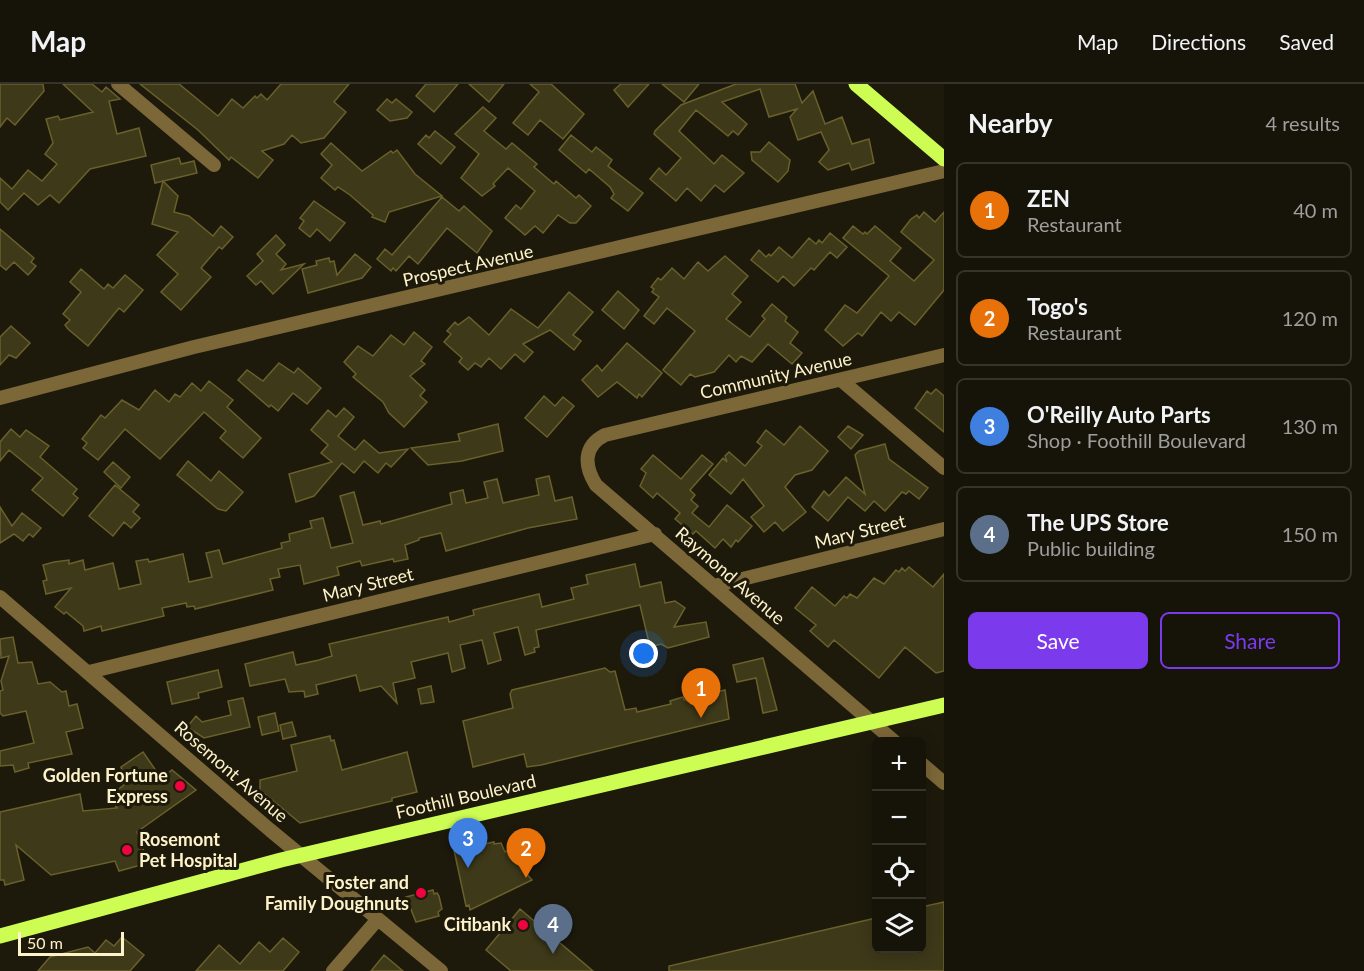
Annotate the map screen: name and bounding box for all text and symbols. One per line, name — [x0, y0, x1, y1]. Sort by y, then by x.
text: Map — [30, 24, 86, 58]
text: Map — [1077, 29, 1118, 54]
text: Directions — [1151, 29, 1246, 54]
text: Saved — [1279, 29, 1334, 54]
text: Nearby — [968, 107, 1053, 139]
text: 4 results — [1265, 111, 1340, 135]
text: ZEN — [1027, 185, 1070, 212]
text: 1 — [984, 198, 995, 222]
text: 40 m — [1293, 198, 1338, 222]
text: Restaurant — [1027, 212, 1122, 236]
street label: Prospect Avenue — [400, 239, 535, 291]
text: Togo's — [1027, 293, 1088, 320]
text: 2 — [984, 306, 995, 330]
text: 120 m — [1282, 306, 1338, 330]
text: Restaurant — [1027, 320, 1122, 344]
street label: Community Avenue — [698, 347, 854, 403]
text: O'Reilly Auto Parts — [1027, 401, 1211, 428]
text: 3 — [984, 414, 995, 438]
text: 130 m — [1282, 414, 1338, 438]
text: Shop · Foothill Boulevard — [1027, 428, 1246, 452]
street label: Mary Street — [812, 509, 908, 553]
text: The UPS Store — [1027, 509, 1169, 536]
street label: Raymond Avenue — [671, 522, 790, 629]
text: 4 — [984, 522, 995, 546]
text: 150 m — [1282, 522, 1338, 546]
text: Public building — [1027, 536, 1155, 560]
street label: Mary Street — [320, 562, 416, 606]
button: Save — [968, 612, 1148, 669]
button: Share — [1160, 612, 1340, 669]
your location — [629, 639, 658, 668]
pin: 1 — [682, 668, 720, 718]
street label: Rosemont Avenue — [170, 716, 293, 827]
map controls — [872, 737, 926, 953]
button: + — [872, 737, 926, 791]
place label: Golden Fortune Express — [43, 764, 168, 807]
street label: Foothill Boulevard — [394, 769, 538, 823]
marker: Golden Fortune Express — [173, 779, 187, 793]
button: − — [872, 791, 926, 845]
pin: 3 — [448, 818, 488, 868]
place label: Rosemont Pet Hospital — [139, 828, 237, 871]
pin: 2 — [506, 828, 546, 878]
marker: Rosemont Pet Hospital — [120, 843, 134, 857]
button: locate — [872, 845, 926, 899]
place label: Foster and Family Doughnuts — [265, 871, 409, 914]
marker: Foster and Family Doughnuts — [414, 886, 428, 900]
button: layers — [872, 899, 926, 953]
pin: 4 — [534, 904, 572, 954]
place label: Citibank — [444, 913, 511, 935]
marker: Citibank — [516, 918, 530, 932]
scale bar — [18, 929, 124, 956]
text: 50 m — [27, 933, 63, 952]

